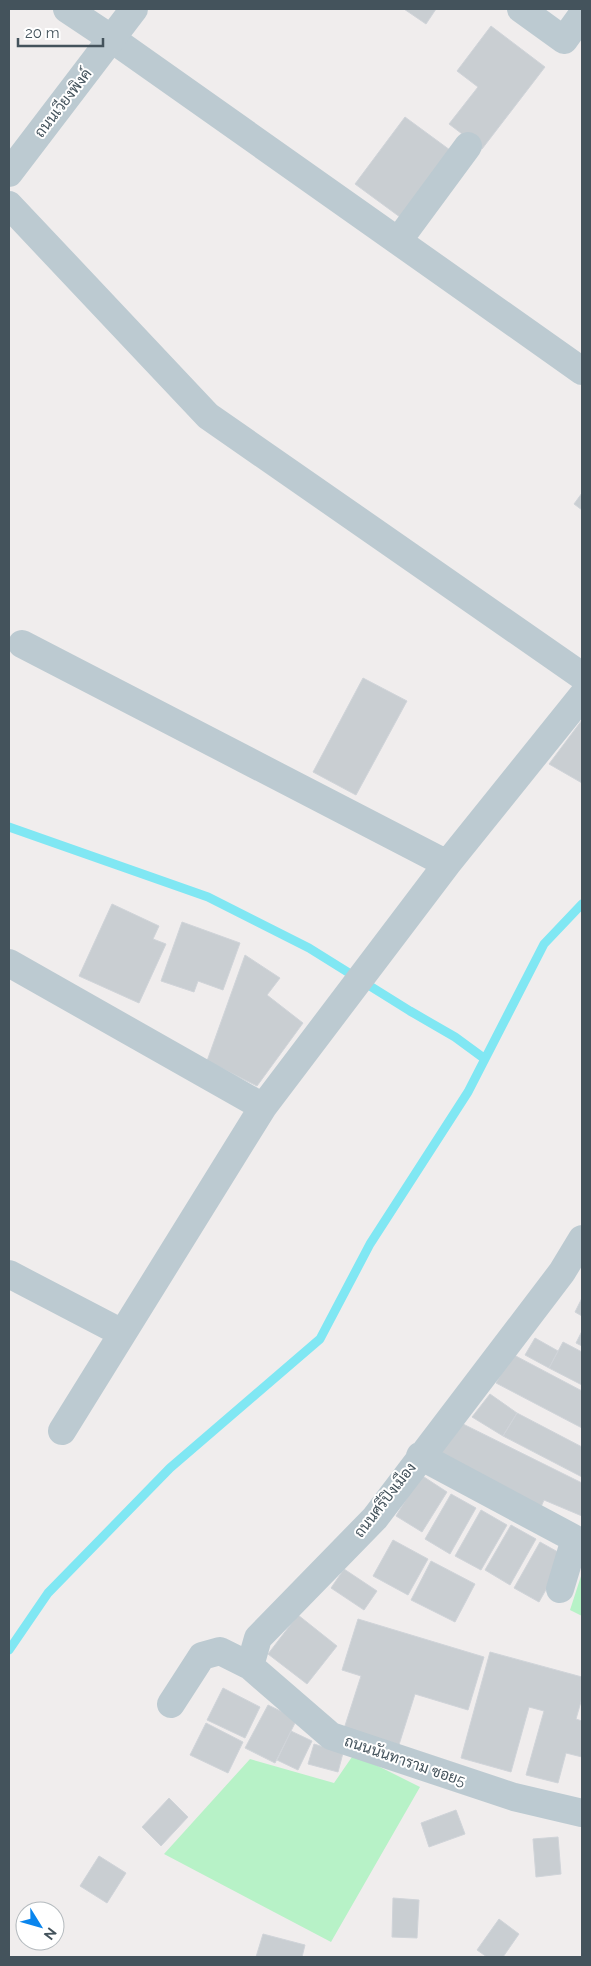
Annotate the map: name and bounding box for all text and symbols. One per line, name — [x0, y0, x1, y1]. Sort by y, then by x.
scale bar — [18, 15, 102, 47]
text: 20 m — [25, 24, 60, 42]
street label: ถนนเวียงพิงค์ — [30, 64, 95, 141]
street label: ถนนศรีปิงเมือง — [349, 1458, 420, 1541]
street label: ถนนนันทาราม ซอย5 — [342, 1732, 468, 1790]
north arrow — [15, 1901, 65, 1951]
text: N — [41, 1925, 60, 1943]

